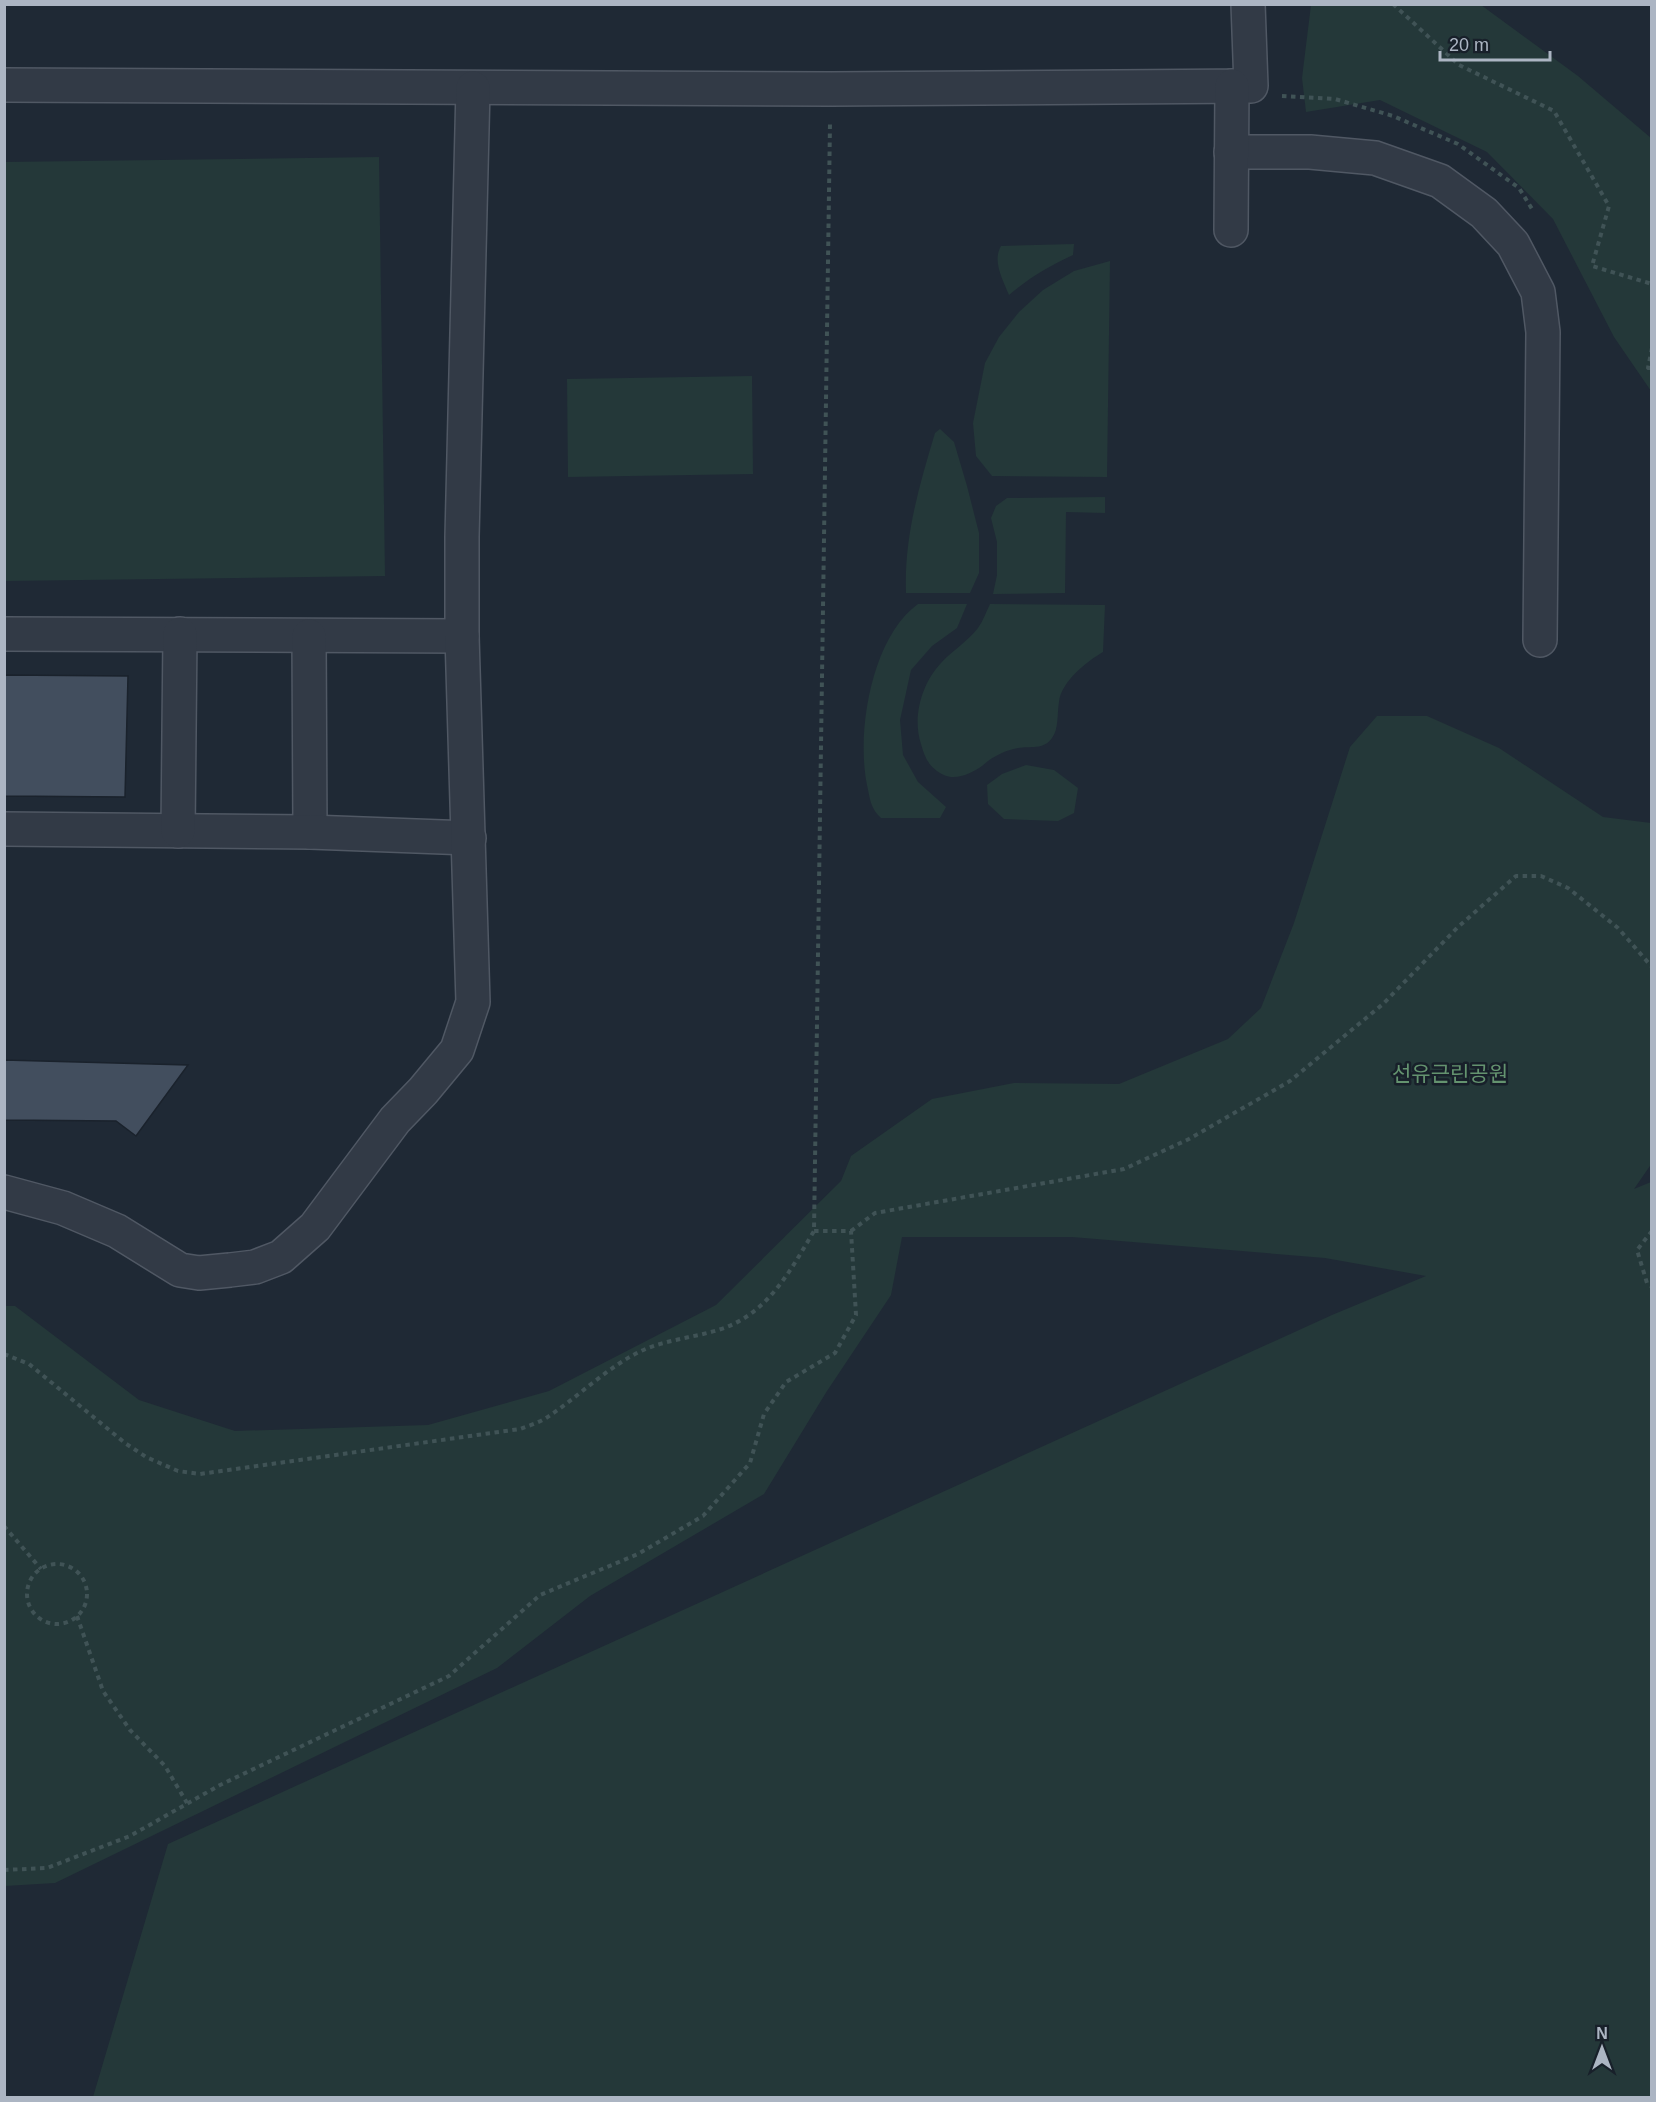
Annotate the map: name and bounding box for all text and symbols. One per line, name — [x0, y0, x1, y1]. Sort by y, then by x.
scale bar — [1440, 24, 1550, 62]
text: 20 m — [1449, 35, 1489, 55]
park label: 선유근린공원 — [1392, 1062, 1508, 1085]
north arrow — [1572, 2018, 1632, 2078]
text: N — [1596, 2025, 1608, 2042]

